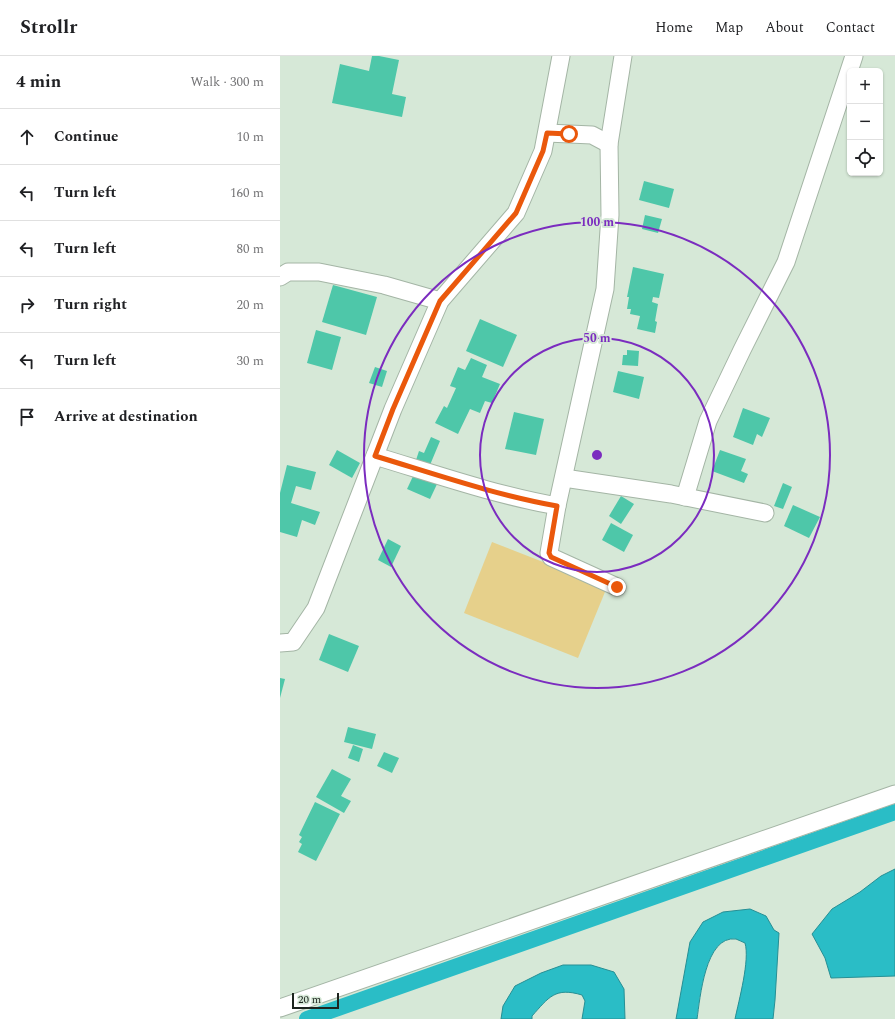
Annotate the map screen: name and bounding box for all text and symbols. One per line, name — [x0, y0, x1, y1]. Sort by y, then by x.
text: Strollr — [20, 13, 77, 42]
text: Home — [655, 17, 693, 38]
text: Map — [715, 17, 743, 38]
text: About — [765, 17, 804, 38]
text: Contact — [826, 17, 875, 38]
map controls — [847, 68, 883, 176]
button: + — [847, 68, 883, 104]
text: 4 min — [16, 69, 61, 95]
text: Walk · 300 m — [190, 72, 264, 92]
button: − — [847, 104, 883, 140]
text: Continue — [54, 125, 119, 148]
route start — [560, 125, 578, 143]
icon: ahead — [16, 126, 38, 148]
text: 10 m — [237, 127, 264, 147]
button: locate — [847, 140, 883, 176]
text: Turn left — [54, 181, 116, 204]
icon: left — [16, 182, 38, 204]
text: 160 m — [230, 183, 264, 203]
text: 100 m — [580, 213, 614, 232]
text: Turn left — [54, 237, 116, 260]
icon: left — [16, 238, 38, 260]
text: 80 m — [237, 239, 264, 259]
text: Turn right — [54, 293, 127, 316]
icon: right — [16, 294, 38, 316]
text: 20 m — [237, 295, 264, 315]
text: 50 m — [583, 329, 611, 348]
text: Turn left — [54, 349, 116, 372]
icon: left — [16, 350, 38, 372]
text: 30 m — [237, 351, 264, 371]
text: Arrive at destination — [54, 405, 198, 428]
icon: arrive — [16, 406, 38, 428]
centre of rings — [590, 448, 604, 462]
route end — [608, 578, 626, 596]
scale bar — [292, 991, 339, 1010]
text: 20 m — [298, 991, 321, 1008]

